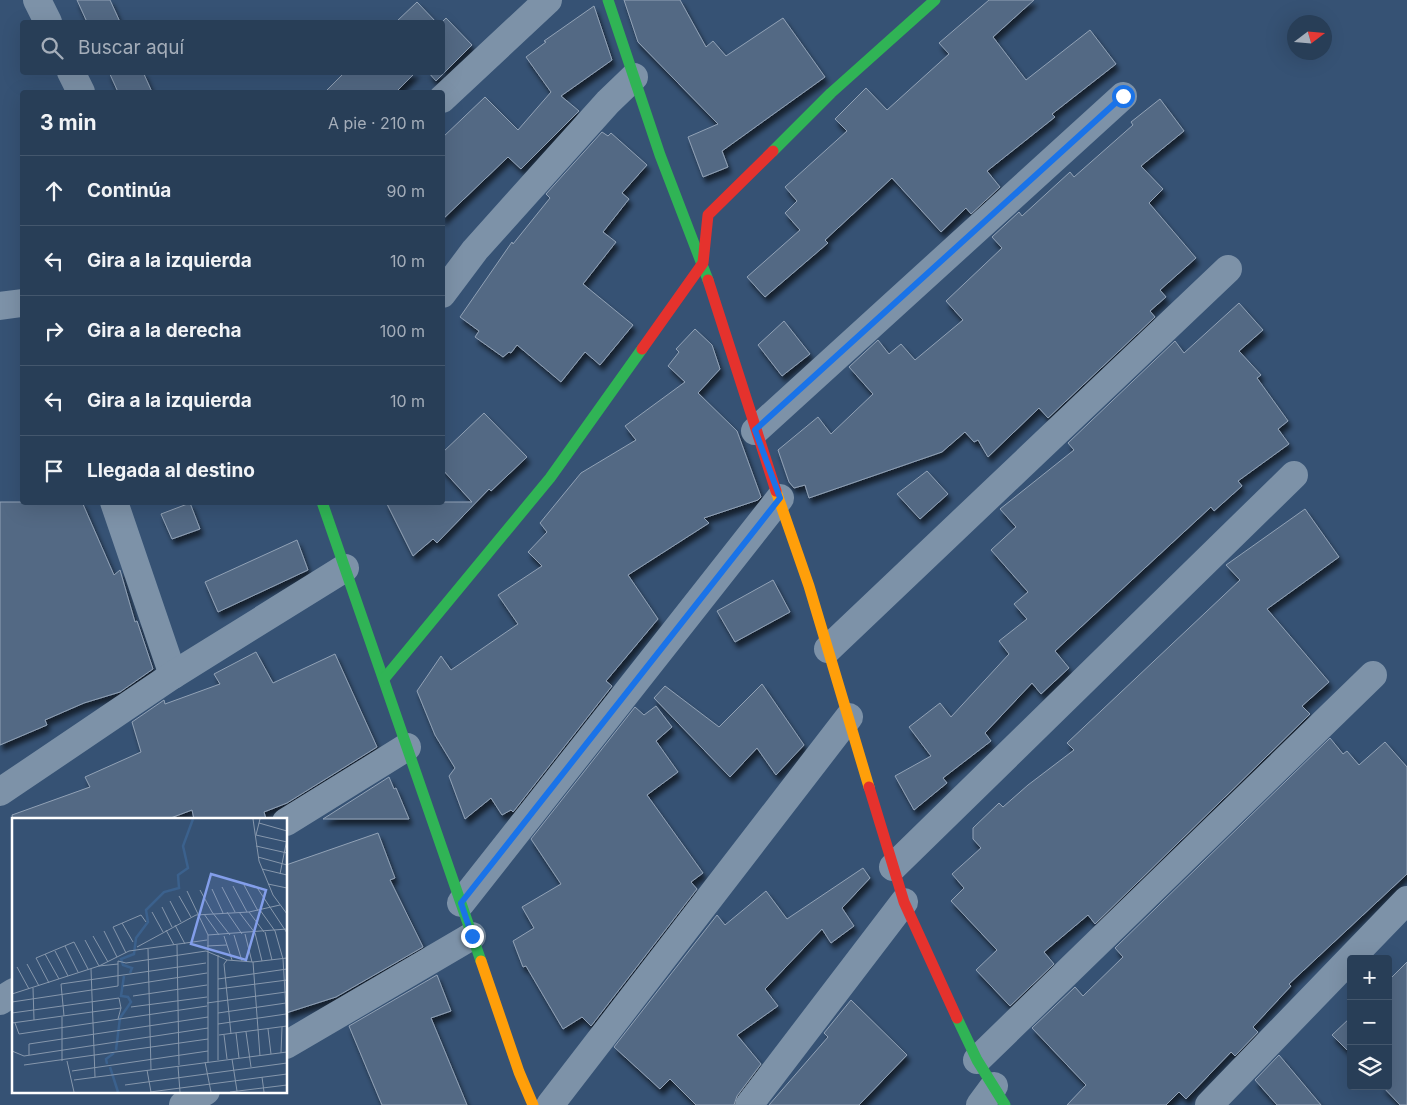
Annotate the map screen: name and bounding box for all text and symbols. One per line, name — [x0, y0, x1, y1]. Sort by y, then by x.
north arrow — [1287, 15, 1332, 60]
search box — [20, 20, 445, 75]
icon: search — [38, 34, 66, 62]
text: Buscar aquí — [78, 36, 184, 59]
route start — [1112, 85, 1135, 108]
text: 3 min — [40, 110, 96, 135]
text: A pie · 210 m — [328, 113, 425, 133]
icon: ahead — [40, 177, 68, 205]
text: Continúa — [87, 179, 171, 202]
text: 90 m — [386, 181, 425, 201]
icon: left — [40, 247, 68, 275]
text: Gira a la izquierda — [87, 249, 252, 272]
text: 10 m — [390, 251, 425, 271]
icon: right — [40, 317, 68, 345]
text: Gira a la derecha — [87, 319, 242, 342]
text: 100 m — [380, 321, 425, 341]
icon: left — [40, 387, 68, 415]
text: Gira a la izquierda — [87, 389, 252, 412]
text: 10 m — [390, 391, 425, 411]
icon: arrive — [40, 457, 68, 485]
text: Llegada al destino — [87, 459, 255, 482]
inset map — [12, 818, 288, 1092]
route end — [461, 925, 484, 948]
map controls — [1347, 955, 1392, 1090]
button: + — [1347, 955, 1392, 1000]
button: − — [1347, 1000, 1392, 1045]
button: layers — [1347, 1045, 1392, 1090]

